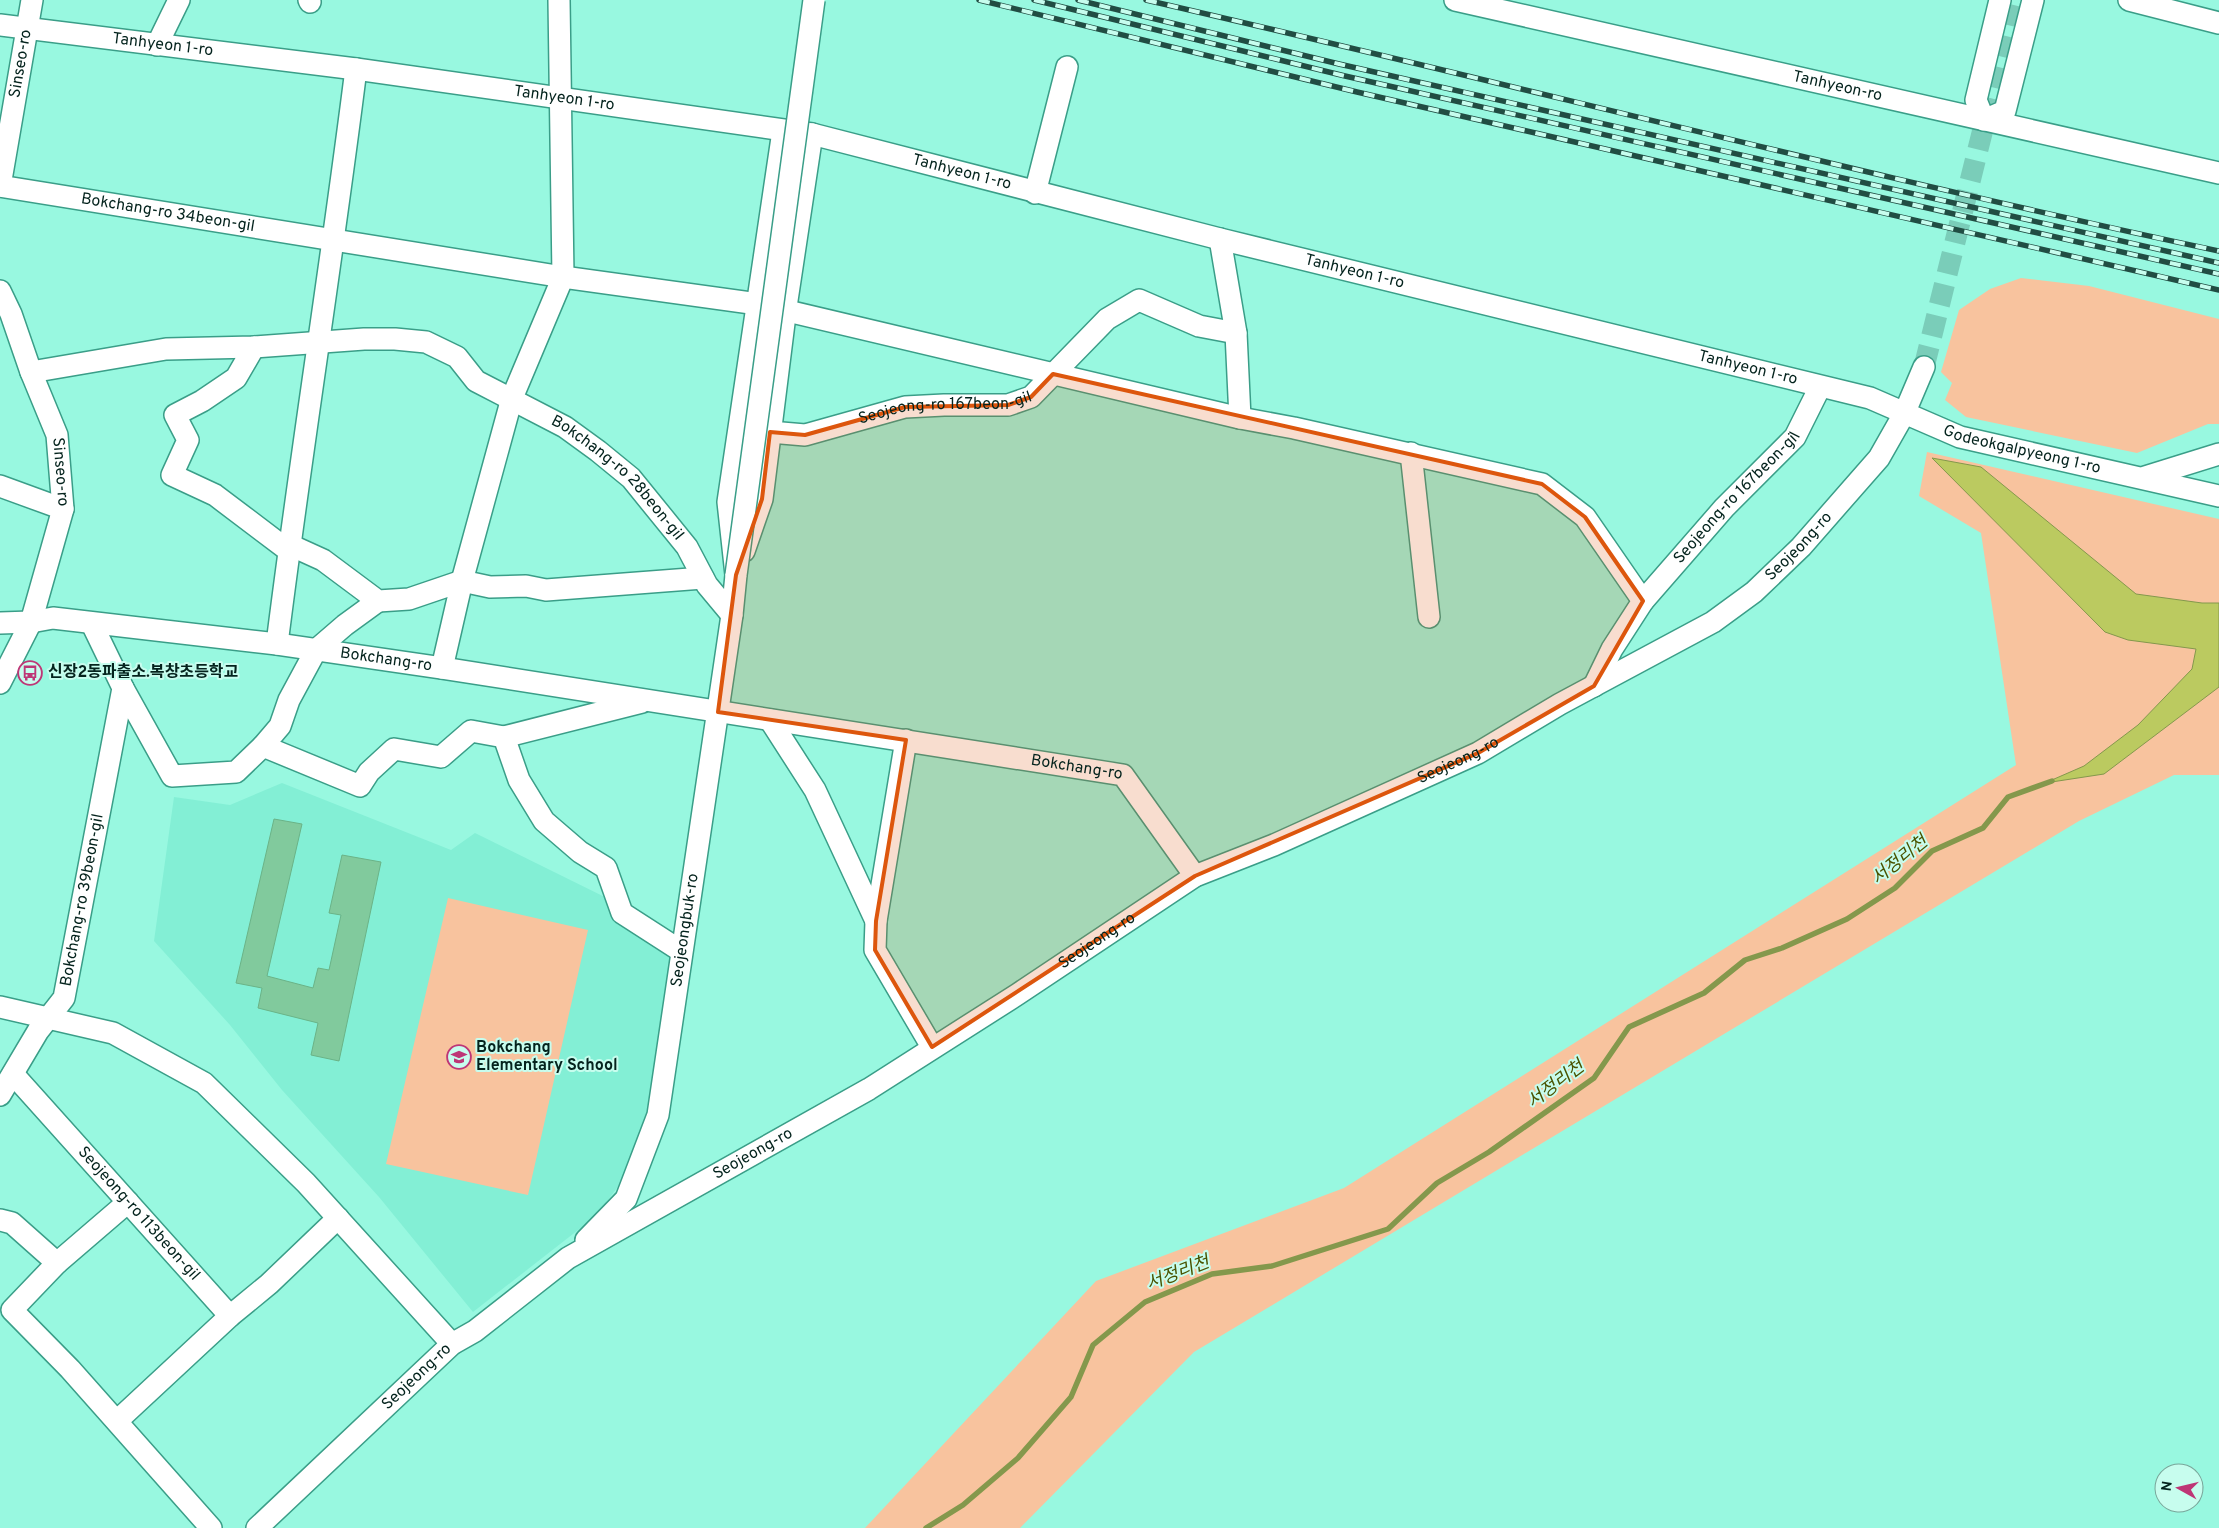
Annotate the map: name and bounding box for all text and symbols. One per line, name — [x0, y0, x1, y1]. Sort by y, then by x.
street label: Sinseo-ro — [5, 28, 37, 100]
street label: Tanhyeon 1-ro — [111, 29, 214, 61]
street label: Tanhyeon-ro — [1791, 67, 1884, 106]
street label: Tanhyeon 1-ro — [512, 82, 616, 116]
street label: Tanhyeon 1-ro — [910, 150, 1014, 195]
street label: Bokchang-ro 34beon-gil — [79, 189, 256, 237]
street label: Tanhyeon 1-ro — [1303, 250, 1406, 294]
street label: Tanhyeon 1-ro — [1696, 346, 1800, 390]
street label: Seojeong-ro 167beon-gil — [856, 387, 1035, 429]
street label: Bokchang-ro 28beon-gil — [547, 411, 688, 545]
street label: Godeokgalpyeong 1-ro — [1940, 421, 2103, 479]
street label: Seojeong-ro 167beon-gil — [1670, 425, 1802, 569]
street label: Sinseo-ro — [47, 437, 73, 507]
street label: Seojeong-ro — [1761, 508, 1837, 584]
street label: Bokchang-ro — [339, 643, 433, 676]
bus stop icon: 신장2동파출소.복창초등학교 — [17, 660, 43, 686]
place label: 신장2동파출소.복창초등학교 — [48, 662, 239, 683]
street label: Seojeong-ro — [1414, 733, 1503, 789]
street label: Bokchang-ro — [1029, 751, 1124, 785]
street label: Bokchang-ro 39beon-gil — [56, 812, 109, 988]
water label: 서정리천 — [1867, 830, 1935, 891]
street label: Seojeongbuk-ro — [667, 872, 704, 988]
street label: Seojeong-ro — [1055, 908, 1140, 974]
place label: Bokchang Elementary School — [476, 1038, 618, 1076]
school or university icon: Bokchang Elementary School — [446, 1044, 472, 1070]
water label: 서정리천 — [1523, 1054, 1591, 1114]
street label: Seojeong-ro — [710, 1124, 797, 1184]
street label: Seojeong-ro 113beon-gil — [73, 1143, 204, 1285]
water label: 서정리천 — [1143, 1251, 1215, 1297]
street label: Seojeong-ro — [378, 1339, 456, 1415]
north arrow — [2154, 1463, 2204, 1513]
text: N — [2158, 1480, 2177, 1493]

